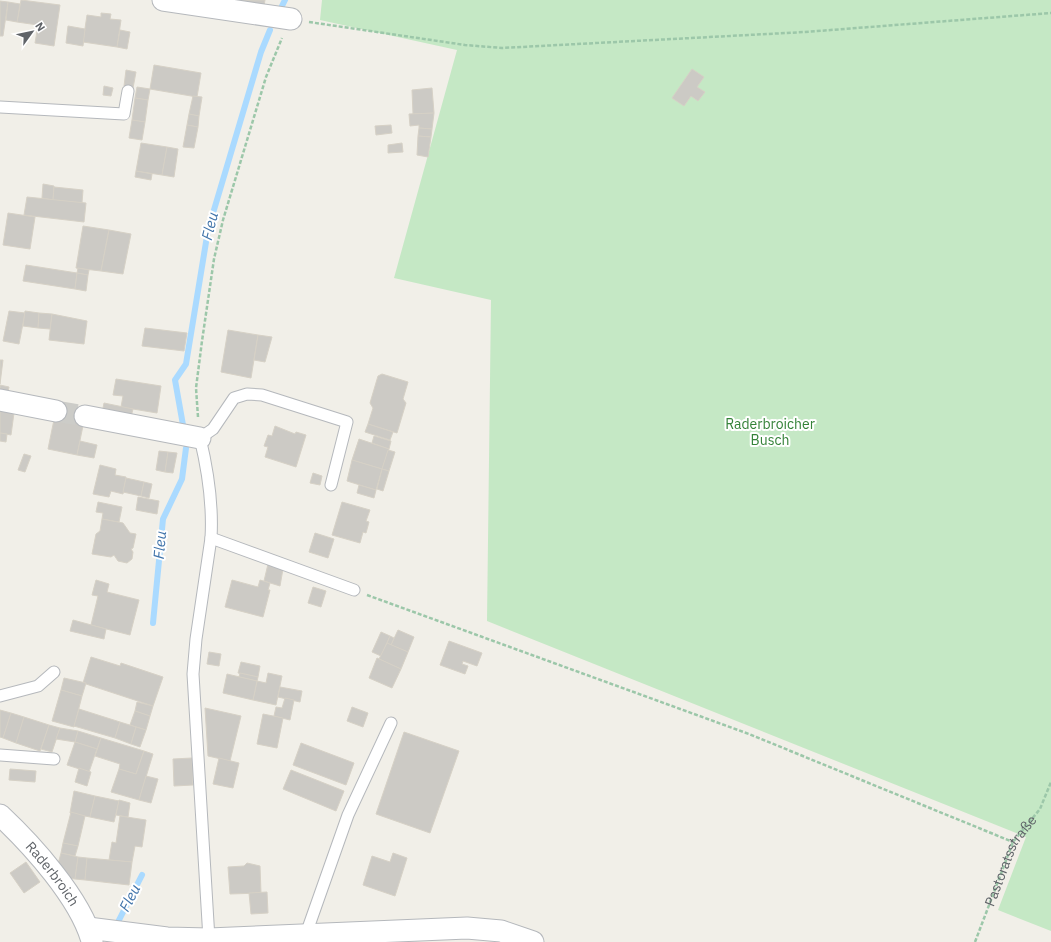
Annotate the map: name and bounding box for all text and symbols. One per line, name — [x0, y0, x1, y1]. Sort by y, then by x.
north arrow — [12, 12, 52, 52]
text: N — [32, 19, 48, 34]
water label: Fleu — [197, 210, 222, 242]
park label: Raderbroicher Busch — [725, 415, 815, 449]
water label: Fleu — [149, 530, 170, 560]
street label: Pastoratsstraße — [980, 811, 1041, 909]
street label: Raderbroich — [22, 838, 83, 909]
water label: Fleu — [115, 881, 144, 915]

